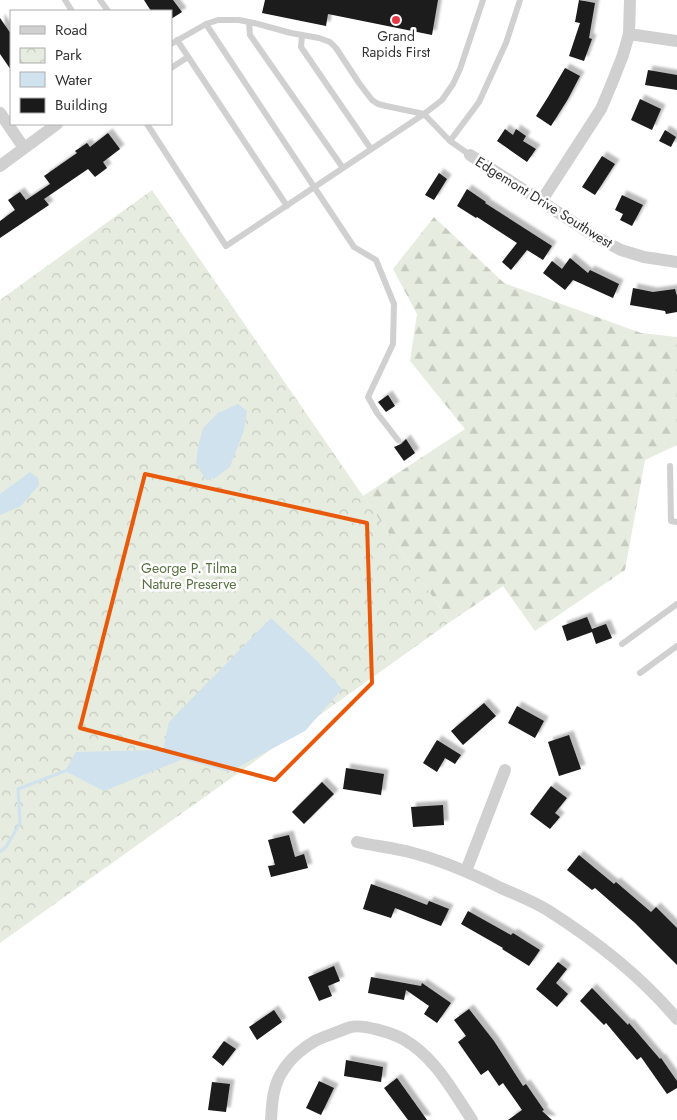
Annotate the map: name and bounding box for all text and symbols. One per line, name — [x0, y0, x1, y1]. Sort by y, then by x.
legend — [10, 10, 172, 125]
marker: Grand Rapids First — [390, 14, 402, 26]
text: Road — [55, 19, 87, 41]
place label: Grand Rapids First — [362, 26, 431, 62]
text: Park — [55, 44, 82, 66]
text: Water — [55, 69, 93, 91]
text: Building — [55, 94, 107, 116]
street label: Edgemont Drive Southwest — [471, 152, 617, 253]
park label: George P. Tilma Nature Preserve — [141, 558, 237, 594]

